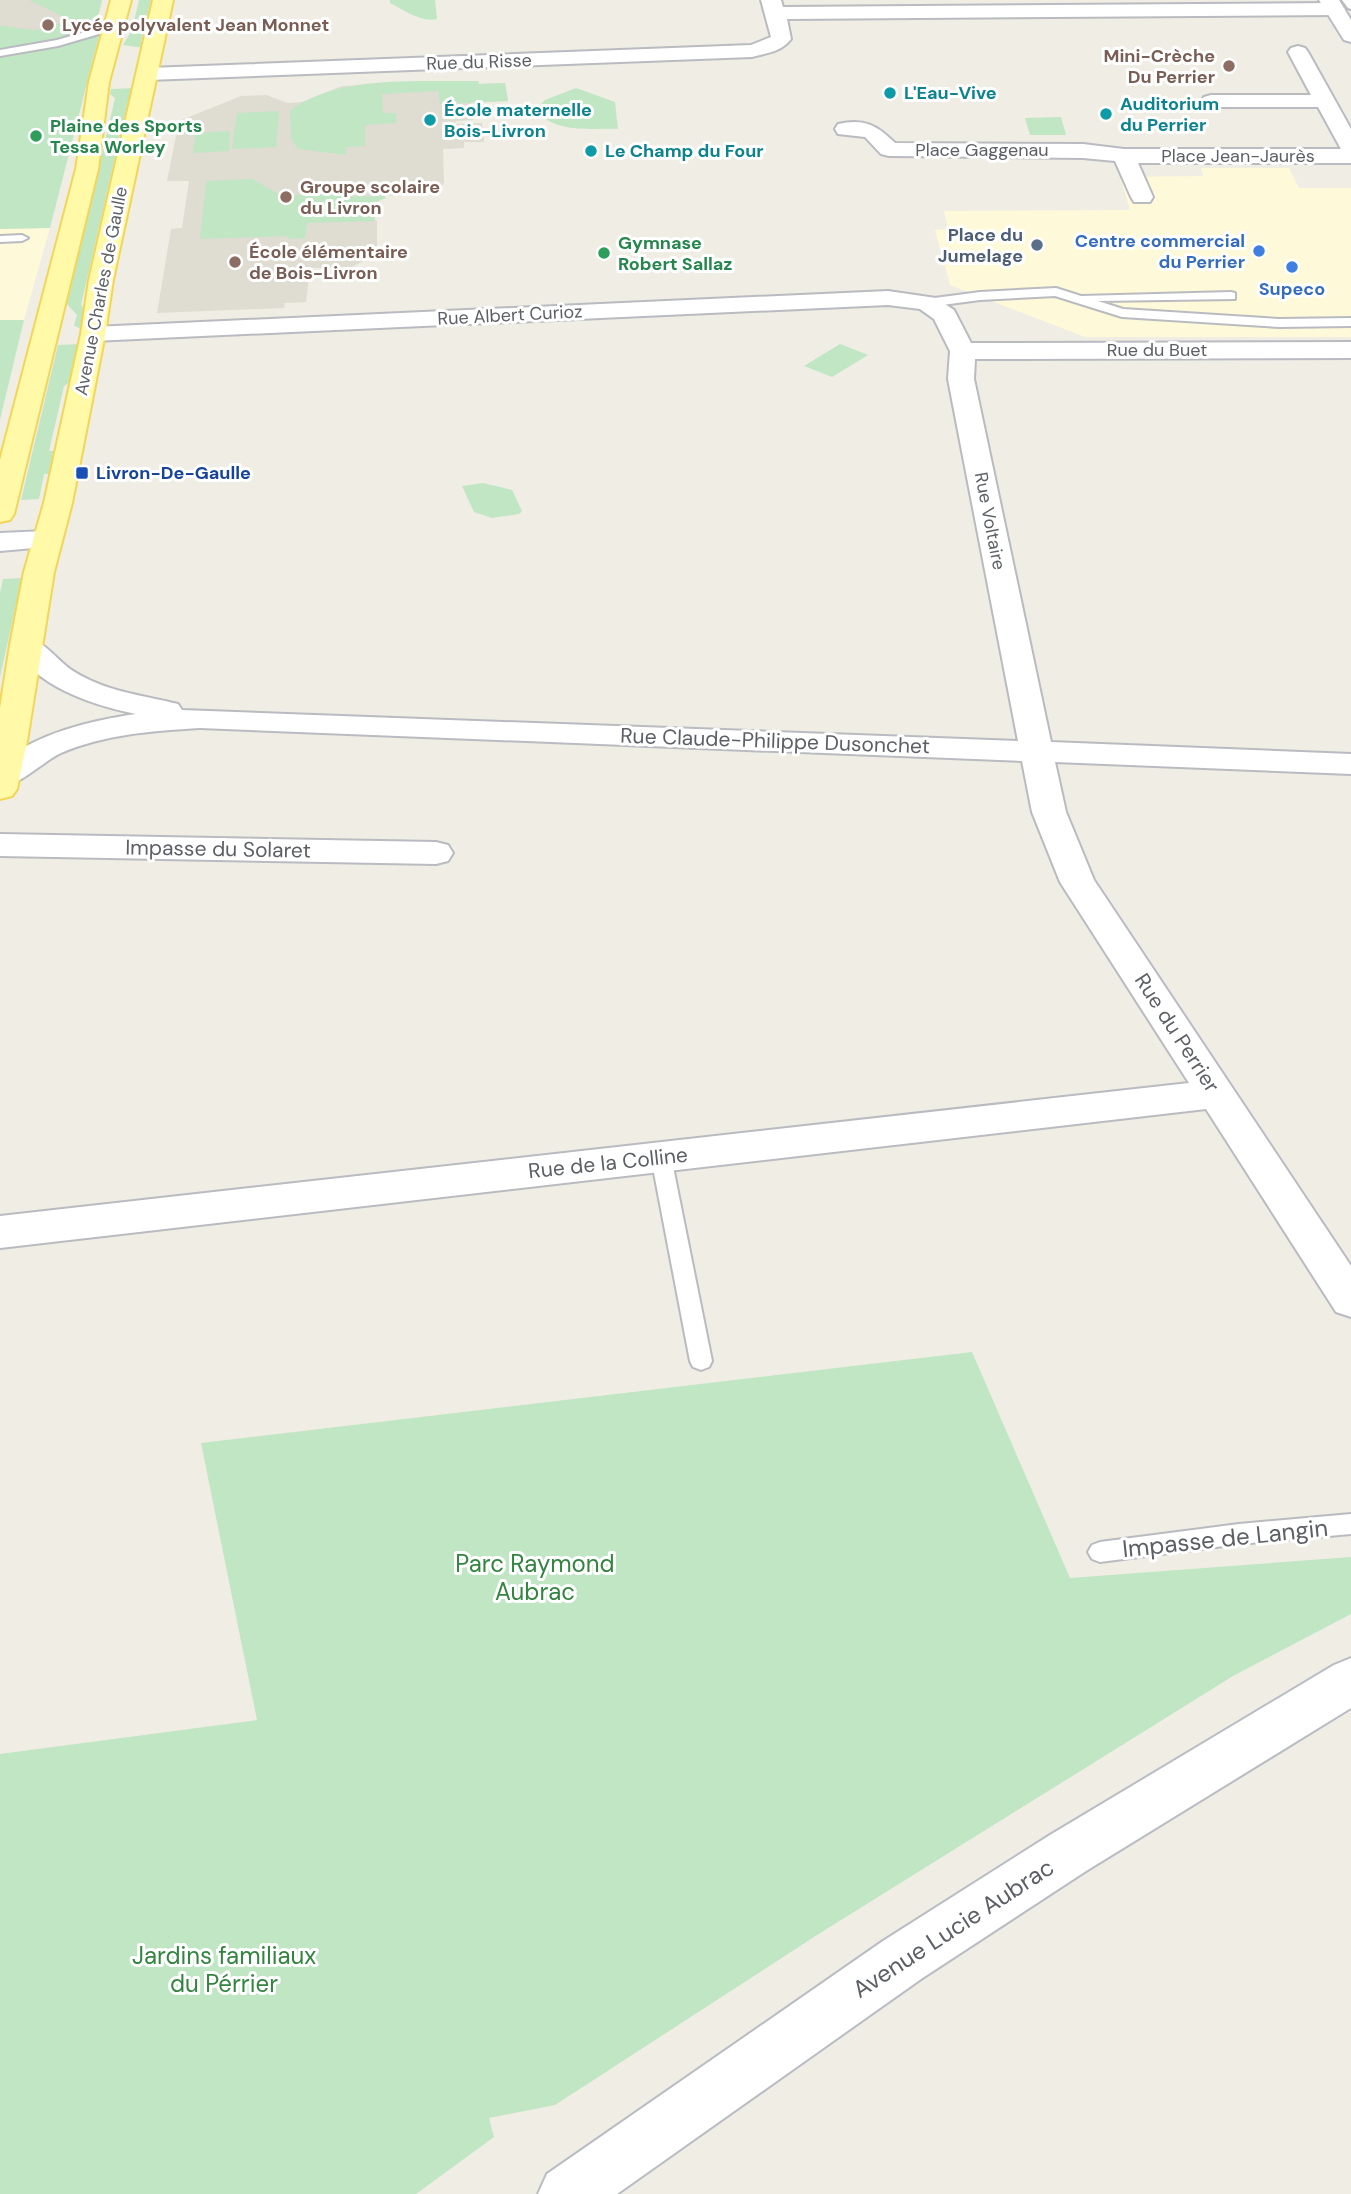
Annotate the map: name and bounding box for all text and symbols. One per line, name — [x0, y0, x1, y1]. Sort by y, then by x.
place label: Lycée polyvalent Jean Monnet — [62, 13, 329, 37]
marker: Lycée polyvalent Jean Monnet — [40, 17, 56, 33]
place label: Mini-Crèche Du Perrier — [1103, 44, 1215, 89]
street label: Rue du Risse — [426, 48, 532, 76]
marker: Mini-Crèche Du Perrier — [1221, 58, 1237, 74]
place label: L'Eau-Vive — [904, 81, 997, 105]
marker: L'Eau-Vive — [882, 85, 898, 101]
place label: Auditorium du Perrier — [1120, 92, 1219, 137]
place label: École maternelle Bois-Livron — [444, 98, 592, 143]
marker: Auditorium du Perrier — [1098, 106, 1114, 122]
marker: École maternelle Bois-Livron — [422, 112, 438, 128]
place label: Plaine des Sports Tessa Worley — [50, 114, 202, 159]
marker: Plaine des Sports Tessa Worley — [28, 128, 44, 144]
street label: Place Gaggenau — [915, 138, 1049, 162]
place label: Le Champ du Four — [605, 139, 764, 163]
marker: Le Champ du Four — [583, 143, 599, 159]
street label: Place Jean-Jaurès — [1161, 144, 1315, 168]
place label: Groupe scolaire du Livron — [300, 175, 440, 220]
street label: Avenue Charles de Gaulle — [69, 185, 133, 397]
marker: Groupe scolaire du Livron — [278, 189, 294, 205]
place label: Place du Jumelage — [938, 223, 1023, 268]
place label: Centre commercial du Perrier — [1075, 229, 1245, 274]
place label: Gymnase Robert Sallaz — [618, 231, 732, 276]
marker: Place du Jumelage — [1029, 237, 1045, 253]
place label: École élémentaire de Bois-Livron — [249, 240, 408, 285]
marker: Centre commercial du Perrier — [1251, 243, 1267, 259]
marker: Gymnase Robert Sallaz — [596, 245, 612, 261]
marker: École élémentaire de Bois-Livron — [227, 254, 243, 270]
marker: Supeco — [1284, 259, 1300, 275]
place label: Supeco — [1259, 277, 1325, 301]
street label: Rue Albert Curioz — [437, 299, 583, 331]
street label: Rue du Buet — [1107, 338, 1207, 362]
place label: Livron-De-Gaulle — [96, 461, 251, 485]
marker: Livron-De-Gaulle — [74, 465, 90, 481]
street label: Rue Voltaire — [969, 470, 1011, 572]
street label: Rue Claude-Philippe Dusonchet — [620, 722, 930, 760]
street label: Impasse du Solaret — [125, 833, 311, 865]
street label: Rue du Perrier — [1128, 968, 1226, 1098]
street label: Rue de la Colline — [527, 1141, 689, 1185]
street label: Impasse de Langin — [1121, 1512, 1329, 1564]
park label: Parc Raymond Aubrac — [455, 1548, 615, 1607]
street label: Avenue Lucie Aubrac — [846, 1851, 1060, 2005]
park label: Jardins familiaux du Pérrier — [132, 1940, 316, 1999]

